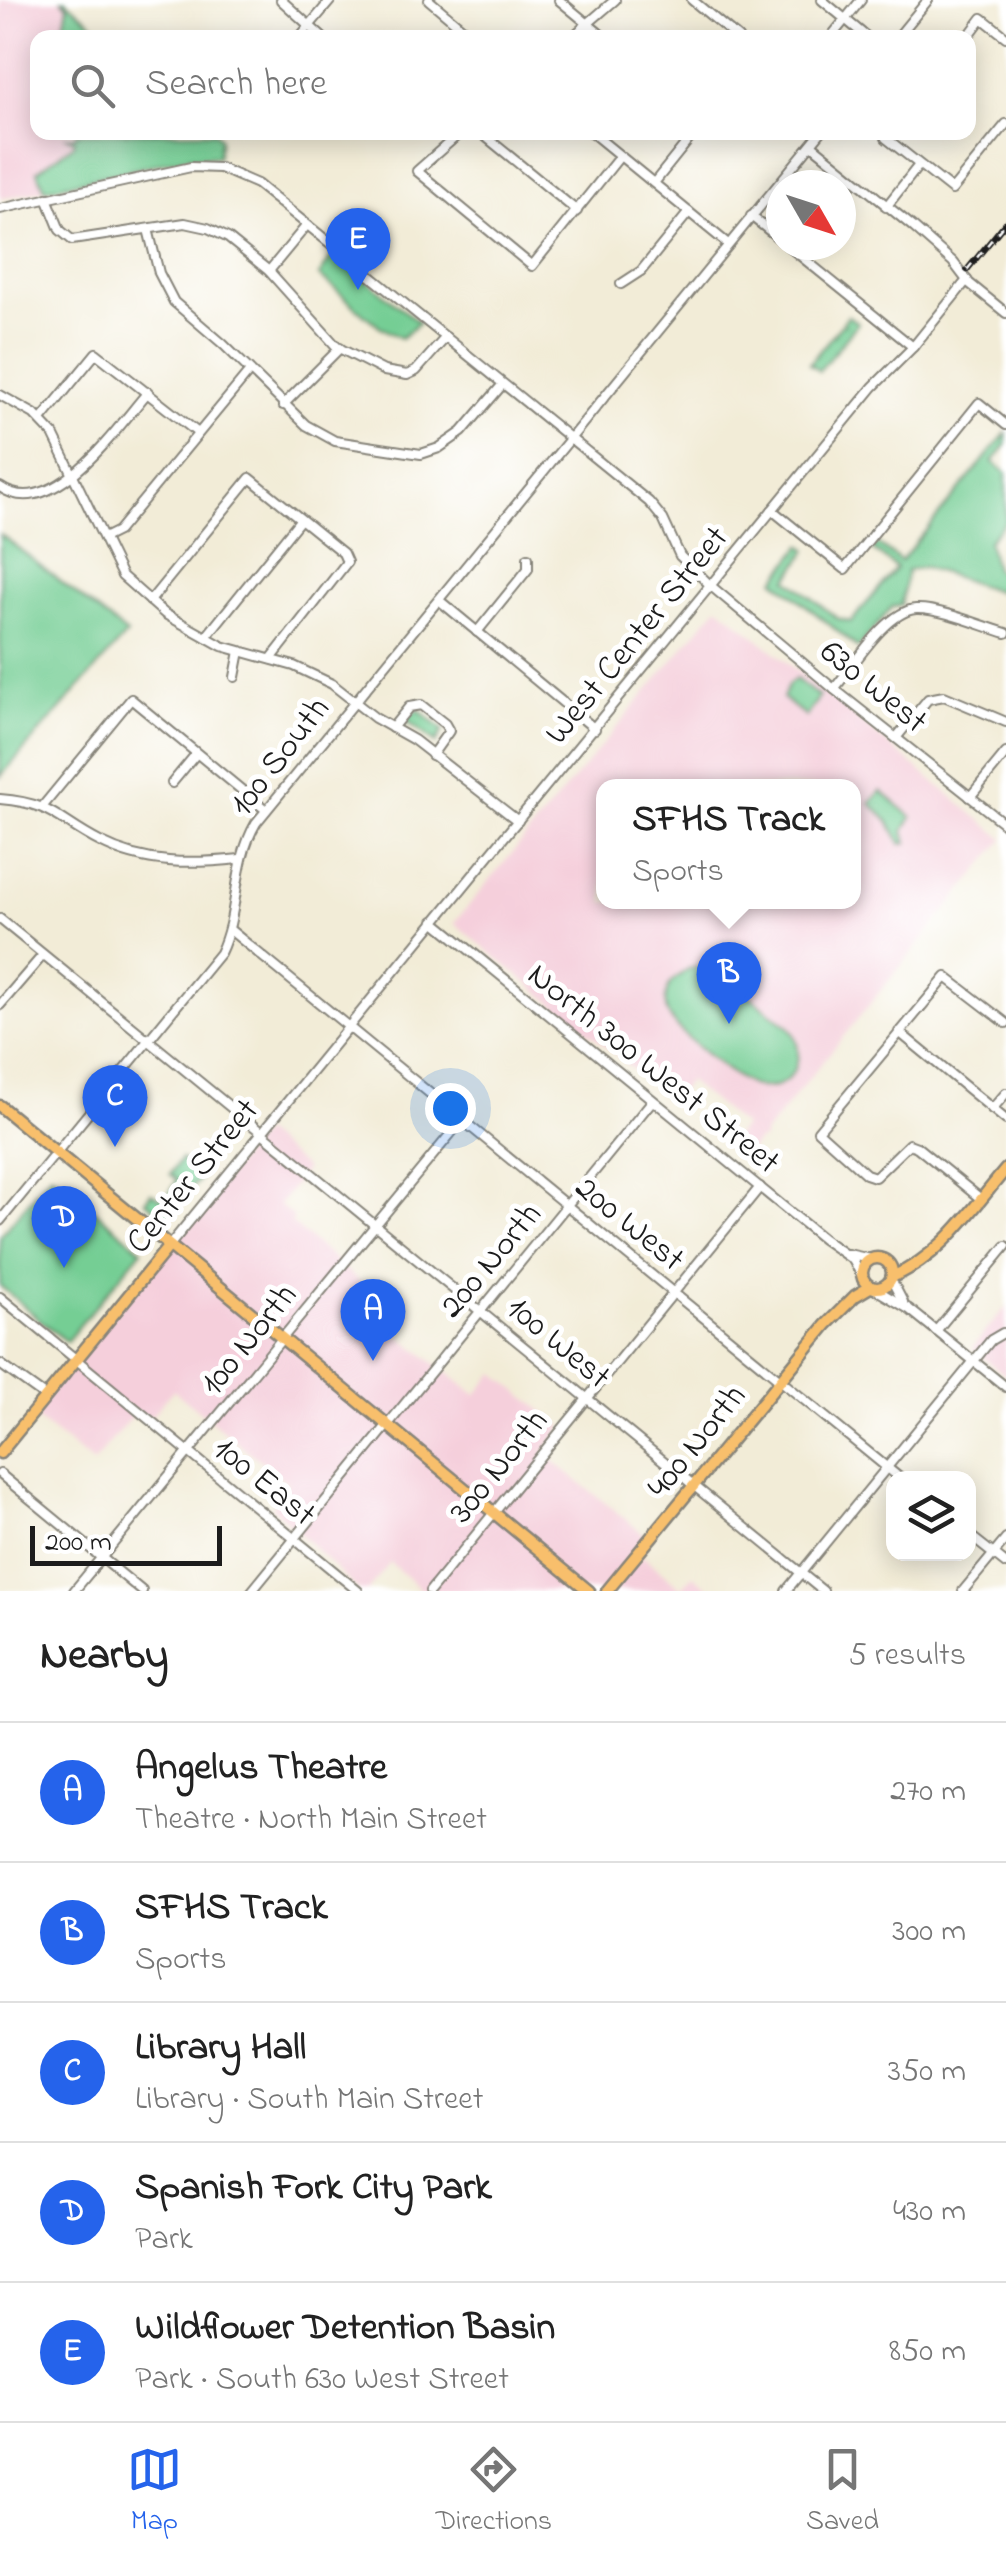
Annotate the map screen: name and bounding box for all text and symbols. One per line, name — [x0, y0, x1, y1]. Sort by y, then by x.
search box — [30, 30, 976, 140]
text: Search here — [145, 57, 327, 113]
icon: search — [65, 58, 120, 113]
north arrow — [766, 170, 856, 260]
pin: E — [326, 208, 390, 290]
street label: West Center Street — [533, 516, 742, 757]
street label: 630 West — [808, 628, 938, 747]
street label: 100 South — [218, 687, 344, 828]
popup — [596, 779, 861, 909]
text: SFHS Track — [632, 793, 825, 849]
text: Sports — [632, 849, 724, 896]
pin: B — [696, 942, 762, 1024]
street label: North 300 West Street — [515, 952, 790, 1188]
pin: C — [82, 1064, 148, 1147]
your location — [425, 1083, 476, 1134]
street label: Center Street — [116, 1089, 266, 1261]
street label: 200 West — [563, 1164, 695, 1285]
pin: D — [32, 1186, 96, 1268]
street label: 200 North — [428, 1192, 555, 1330]
street label: 100 North — [189, 1273, 311, 1407]
pin: A — [340, 1278, 406, 1361]
street label: 100 West — [494, 1285, 621, 1403]
street label: 400 North — [636, 1374, 760, 1511]
street label: 300 North — [438, 1399, 562, 1536]
street label: 100 East — [201, 1425, 327, 1540]
map controls — [886, 1471, 976, 1561]
button: layers — [886, 1471, 976, 1561]
scale bar — [30, 1521, 222, 1566]
text: 200 m — [45, 1523, 112, 1564]
text: Nearby — [40, 1626, 168, 1687]
text: 5 results — [849, 1633, 966, 1680]
text: Angelus Theatre — [135, 1741, 387, 1797]
text: A — [63, 1769, 82, 1816]
text: 270 m — [890, 1769, 966, 1816]
text: Theatre · North Main Street — [135, 1797, 487, 1844]
text: SFHS Track — [135, 1881, 328, 1937]
text: B — [62, 1909, 83, 1956]
text: 300 m — [892, 1909, 966, 1956]
text: Sports — [135, 1937, 227, 1984]
text: Library Hall — [135, 2021, 306, 2077]
text: C — [64, 2049, 81, 2096]
text: 350 m — [888, 2049, 966, 2096]
text: Library · South Main Street — [135, 2077, 483, 2124]
text: Spanish Fork City Park — [135, 2161, 492, 2217]
text: D — [61, 2189, 84, 2236]
text: 430 m — [893, 2189, 966, 2236]
text: Park — [135, 2217, 193, 2264]
text: Wildflower Detention Basin — [135, 2301, 555, 2357]
text: E — [63, 2329, 82, 2376]
text: 850 m — [889, 2329, 966, 2376]
text: Park · South 630 West Street — [135, 2357, 509, 2404]
tab: Map — [127, 2442, 182, 2543]
tab: Directions — [436, 2442, 552, 2543]
tab: Saved — [806, 2442, 879, 2543]

